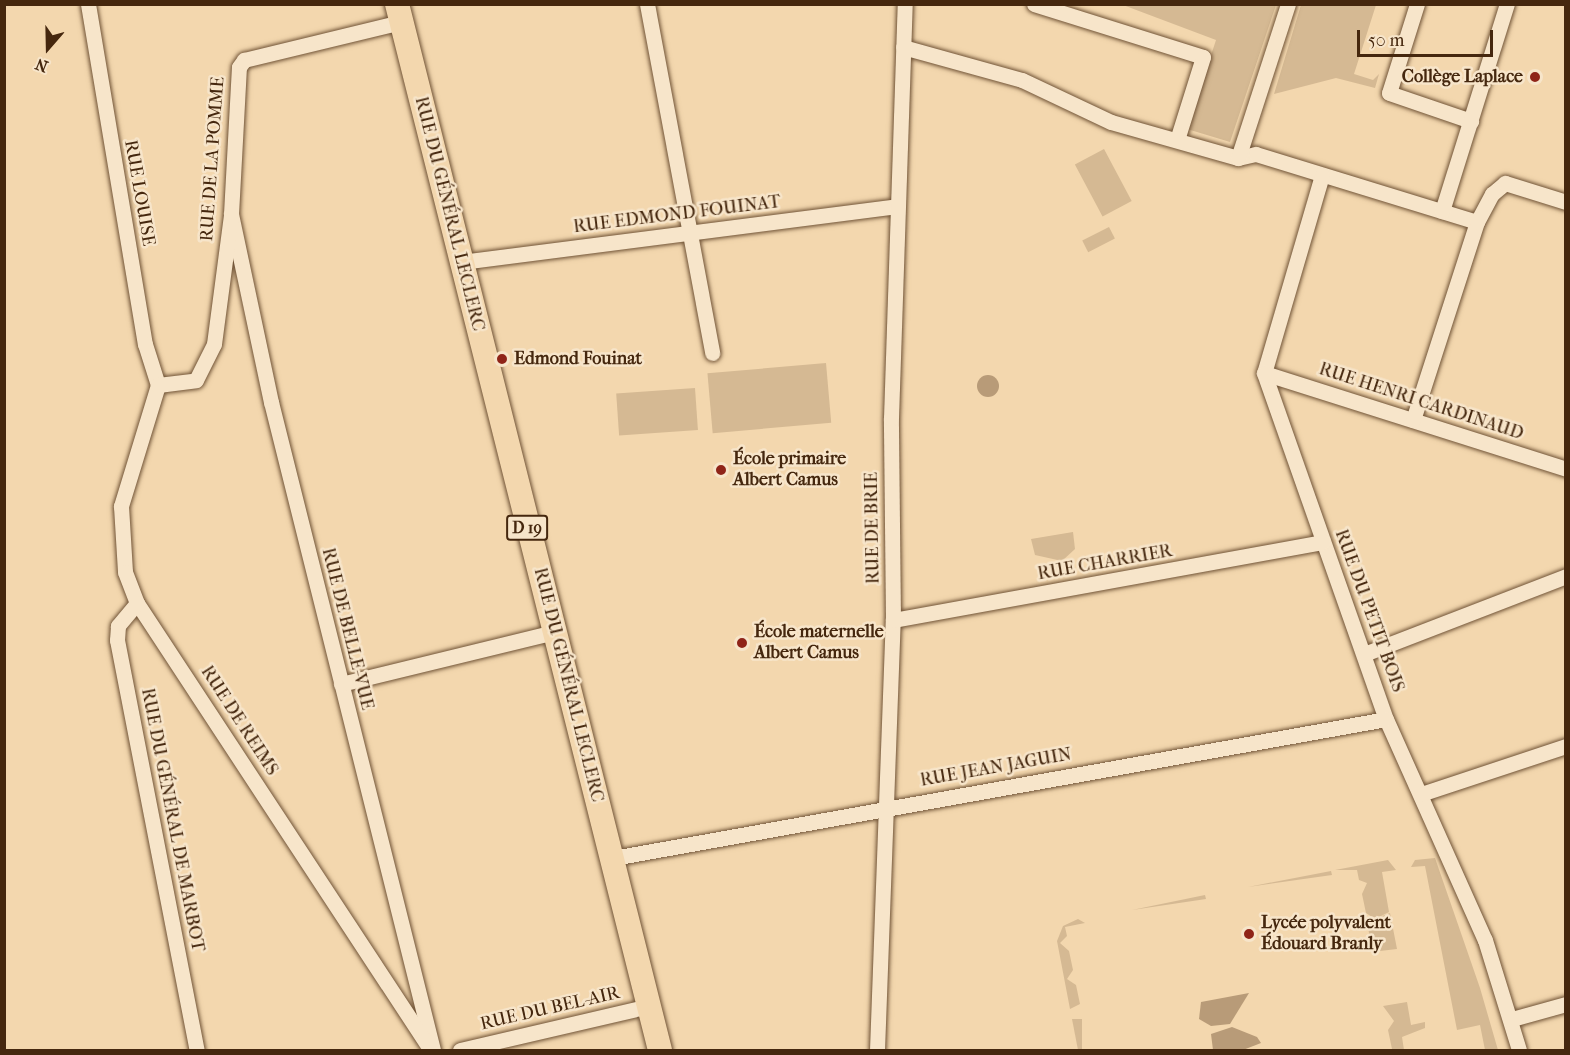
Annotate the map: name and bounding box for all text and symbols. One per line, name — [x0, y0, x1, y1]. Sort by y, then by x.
north arrow — [18, 18, 78, 78]
scale bar — [1360, 18, 1496, 56]
text: 50 m — [1368, 30, 1404, 51]
text: N — [33, 54, 51, 76]
place label: Collège Laplace — [1402, 66, 1523, 88]
marker: Collège Laplace — [1528, 70, 1542, 84]
street label: RUE DE LA POMME — [196, 76, 230, 242]
street label: RUE DU GÉNÉRAL LECLERC — [409, 95, 489, 333]
street label: RUE LOUISE — [119, 138, 159, 248]
street label: RUE EDMOND FOUINAT — [572, 192, 782, 238]
place label: Edmond Fouinat — [514, 348, 642, 370]
marker: Edmond Fouinat — [495, 352, 509, 366]
street label: RUE HENRI CARDINAUD — [1316, 359, 1526, 445]
place label: École primaire Albert Camus — [733, 449, 846, 492]
marker: École primaire Albert Camus — [714, 463, 728, 477]
street label: RUE DE BRIE — [861, 472, 885, 584]
road number: D 19 — [506, 515, 548, 541]
street label: RUE DU PETIT BOIS — [1330, 527, 1408, 695]
street label: RUE CHARRIER — [1036, 541, 1174, 585]
street label: RUE DE BELLE-VUE — [316, 546, 378, 712]
street label: RUE DU GÉNÉRAL LECLERC — [528, 566, 608, 804]
place label: École maternelle Albert Camus — [754, 622, 884, 664]
marker: École maternelle Albert Camus — [735, 636, 749, 650]
street label: RUE DE REIMS — [196, 662, 282, 780]
street label: RUE DU GÉNÉRAL DE MARBOT — [136, 686, 208, 954]
street label: RUE JEAN JAGUIN — [919, 744, 1073, 792]
place label: Lycée polyvalent Édouard Branly — [1261, 913, 1391, 956]
marker: Lycée polyvalent Édouard Branly — [1242, 927, 1256, 941]
street label: RUE DU BEL-AIR — [478, 982, 622, 1036]

